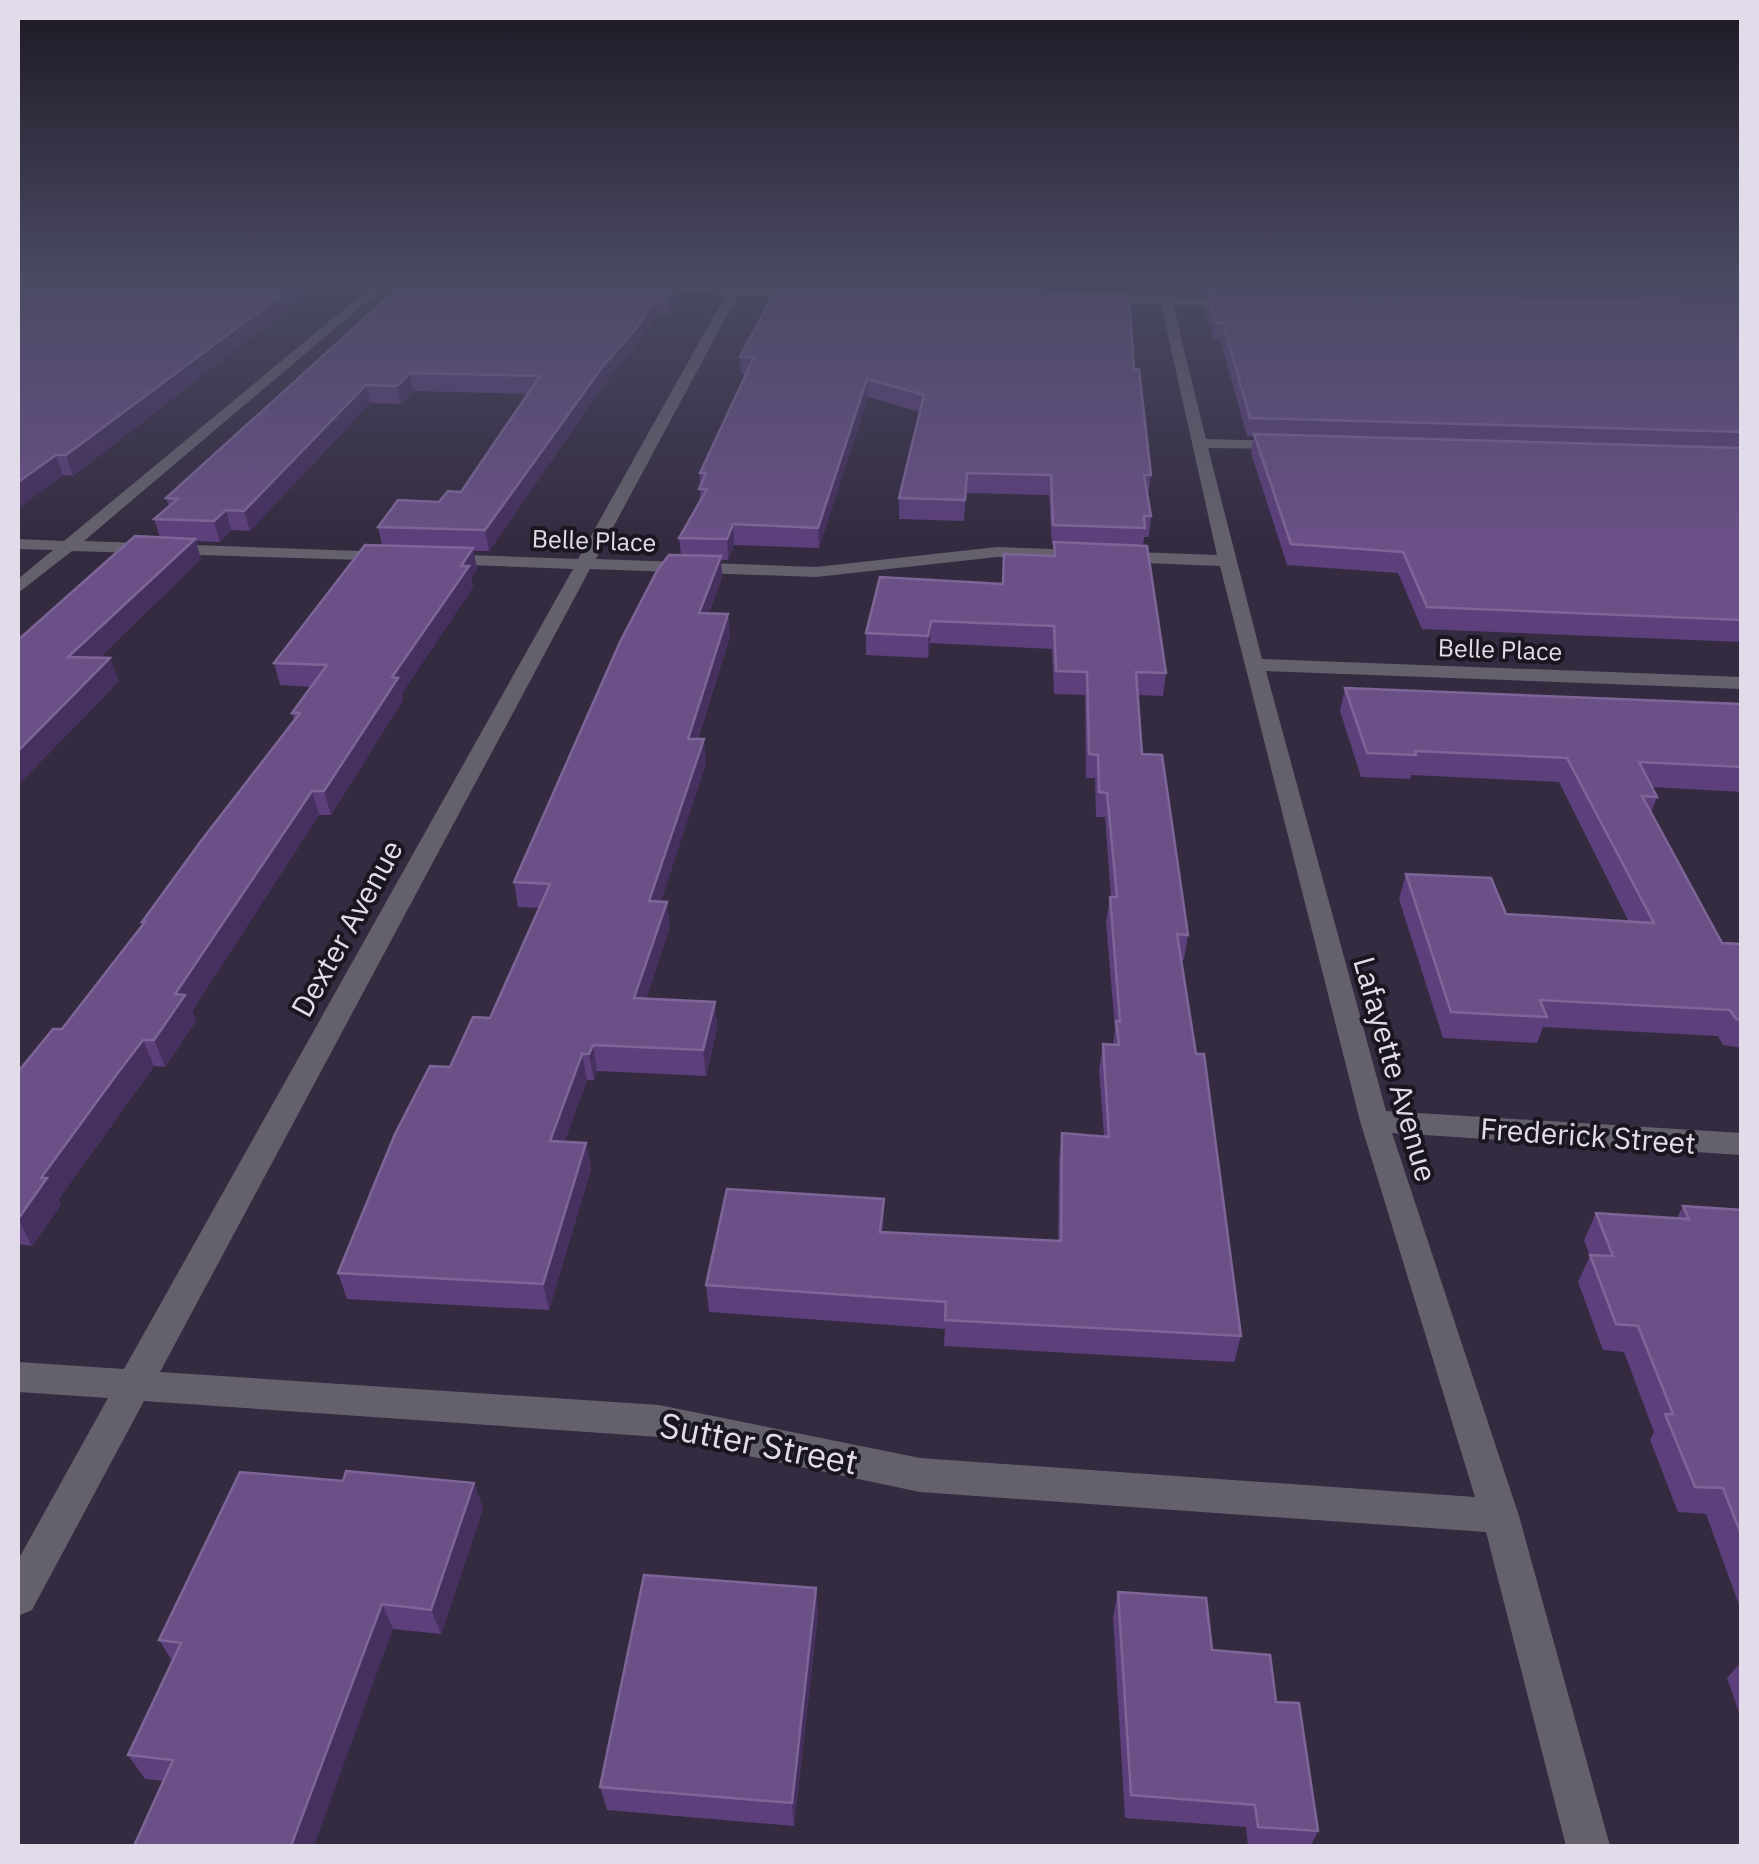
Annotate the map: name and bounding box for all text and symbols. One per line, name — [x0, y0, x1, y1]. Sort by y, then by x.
street label: Belle Place — [531, 521, 657, 559]
street label: Belle Place — [1437, 630, 1563, 668]
street label: Dexter Avenue — [281, 833, 411, 1023]
street label: Lafayette Avenue — [1345, 952, 1447, 1186]
street label: Frederick Street — [1479, 1108, 1697, 1162]
street label: Sutter Street — [656, 1401, 862, 1485]

